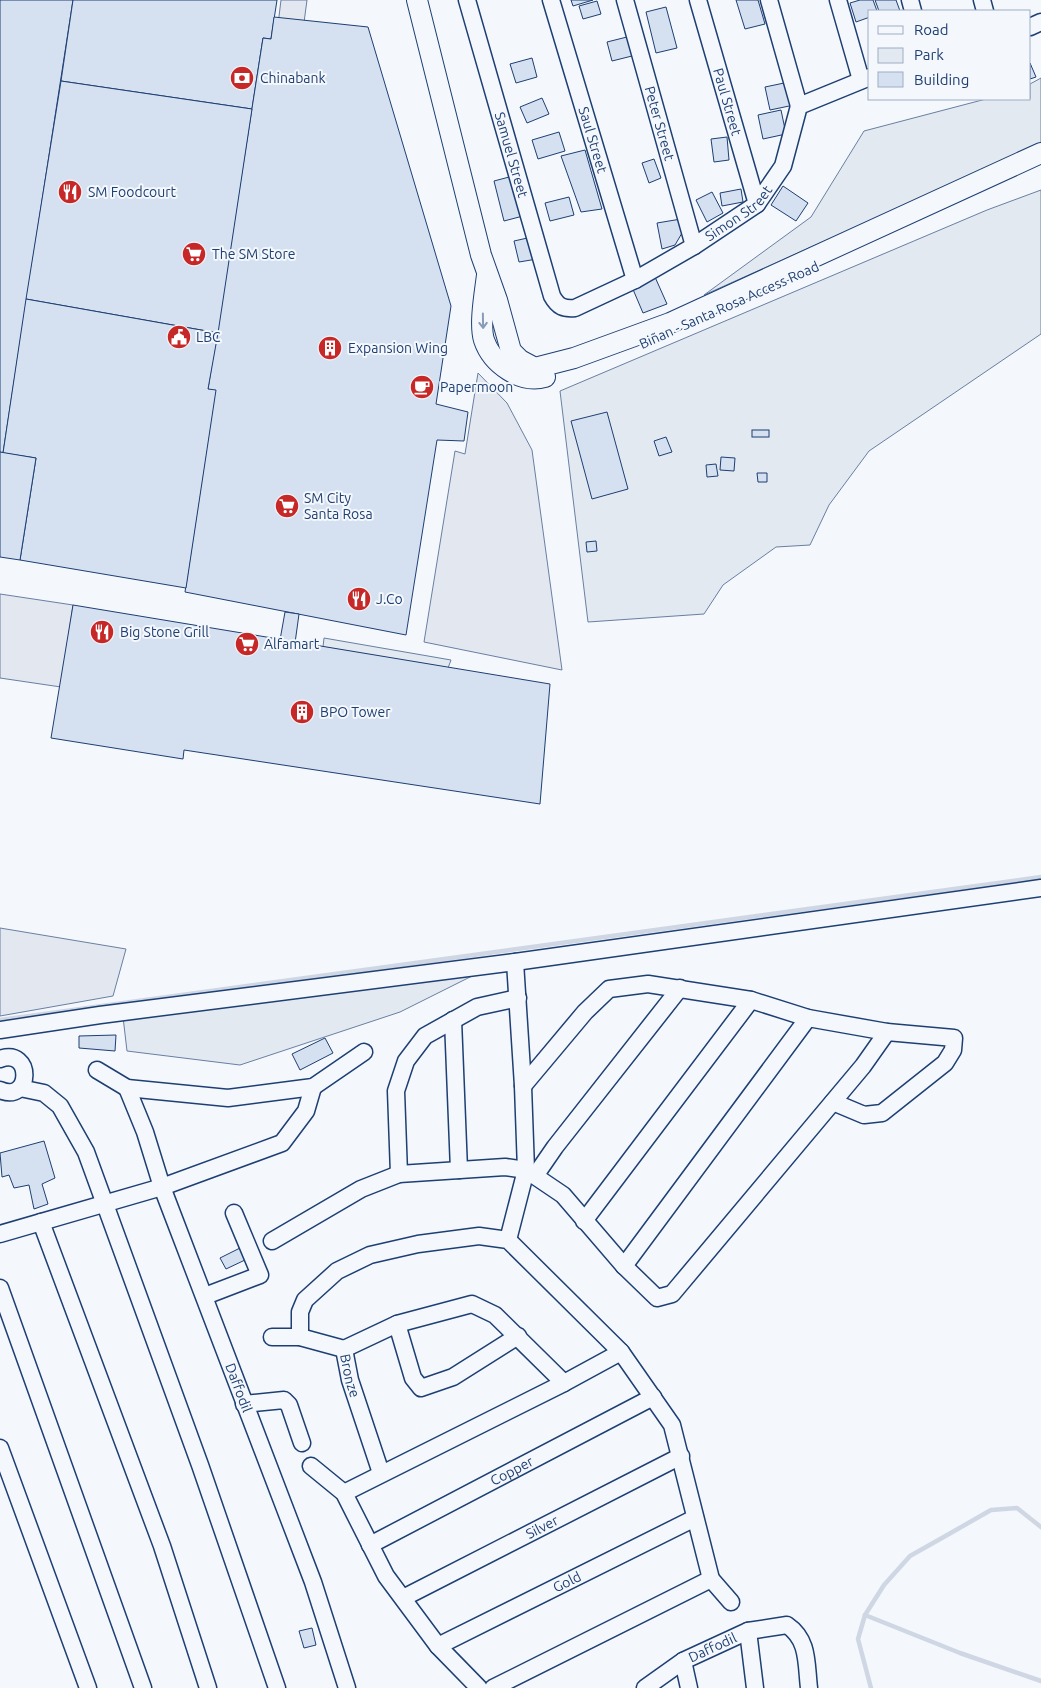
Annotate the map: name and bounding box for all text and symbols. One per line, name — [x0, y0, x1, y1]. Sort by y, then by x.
legend — [868, 10, 1031, 100]
text: Road — [914, 21, 949, 38]
text: Park — [914, 46, 944, 63]
bank icon: Chinabank — [229, 65, 255, 91]
street label: Paul Street — [710, 66, 745, 138]
place label: Chinabank — [260, 70, 326, 86]
text: Building — [914, 71, 969, 88]
street label: Peter Street — [642, 84, 678, 163]
street label: Saul Street — [575, 105, 611, 175]
street label: Samuel Street — [492, 110, 531, 200]
restaurant icon: SM Foodcourt — [57, 179, 83, 205]
street label: Simon Street — [702, 182, 776, 244]
place label: SM Foodcourt — [88, 184, 177, 200]
supermarket icon: The SM Store — [181, 241, 207, 267]
place label: The SM Store — [212, 246, 295, 262]
street label: Biñan - Santa Rosa Access Road — [637, 258, 821, 352]
one-way arrow — [479, 313, 488, 329]
public building icon: LBC — [166, 324, 192, 350]
place label: LBC — [196, 329, 221, 345]
building icon: Expansion Wing — [317, 335, 343, 361]
place label: Expansion Wing — [348, 340, 448, 356]
cafe icon: Papermoon — [409, 374, 435, 400]
place label: Papermoon — [440, 379, 513, 395]
place label: SM City Santa Rosa — [304, 490, 373, 522]
supermarket icon: SM City Santa Rosa — [274, 493, 300, 519]
restaurant icon: J.Co — [346, 586, 372, 612]
place label: J.Co — [376, 591, 403, 607]
restaurant icon: Big Stone Grill — [89, 619, 115, 645]
place label: Big Stone Grill — [120, 624, 209, 640]
supermarket icon: Alfamart — [234, 631, 260, 657]
place label: Alfamart — [264, 636, 320, 652]
building icon: BPO Tower — [289, 699, 315, 725]
place label: BPO Tower — [320, 704, 391, 720]
street label: Bronze — [337, 1353, 363, 1400]
street label: Daffodil — [222, 1361, 255, 1415]
street label: Copper — [488, 1453, 537, 1489]
street label: Silver — [523, 1512, 561, 1542]
street label: Gold — [550, 1568, 584, 1596]
street label: Daffodil — [686, 1629, 739, 1665]

